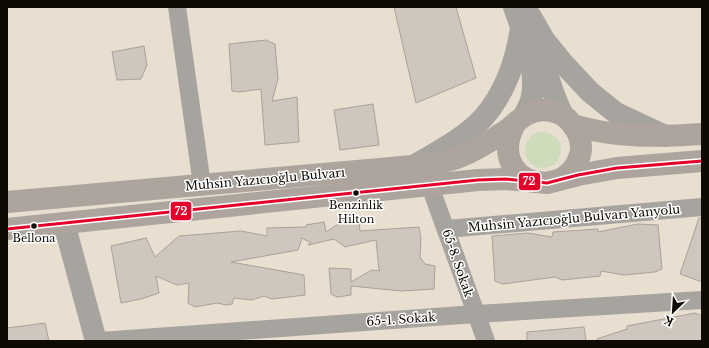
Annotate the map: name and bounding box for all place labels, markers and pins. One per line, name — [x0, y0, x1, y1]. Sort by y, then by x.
marker: Benzinlik Hilton — [351, 188, 361, 198]
place label: Benzinlik Hilton — [329, 198, 383, 226]
marker: Bellona — [29, 221, 39, 231]
place label: Bellona — [13, 231, 56, 245]

